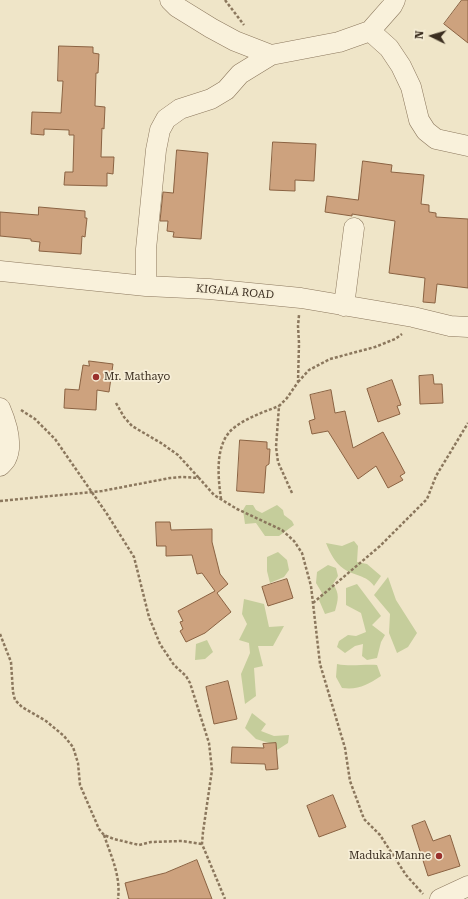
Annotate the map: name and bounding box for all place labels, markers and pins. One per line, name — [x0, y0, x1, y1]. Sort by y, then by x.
place label: Mr. Mathayo — [104, 370, 170, 384]
marker: Mr. Mathayo — [91, 372, 101, 382]
place label: Maduka Manne — [349, 849, 431, 863]
marker: Maduka Manne — [434, 851, 444, 861]

